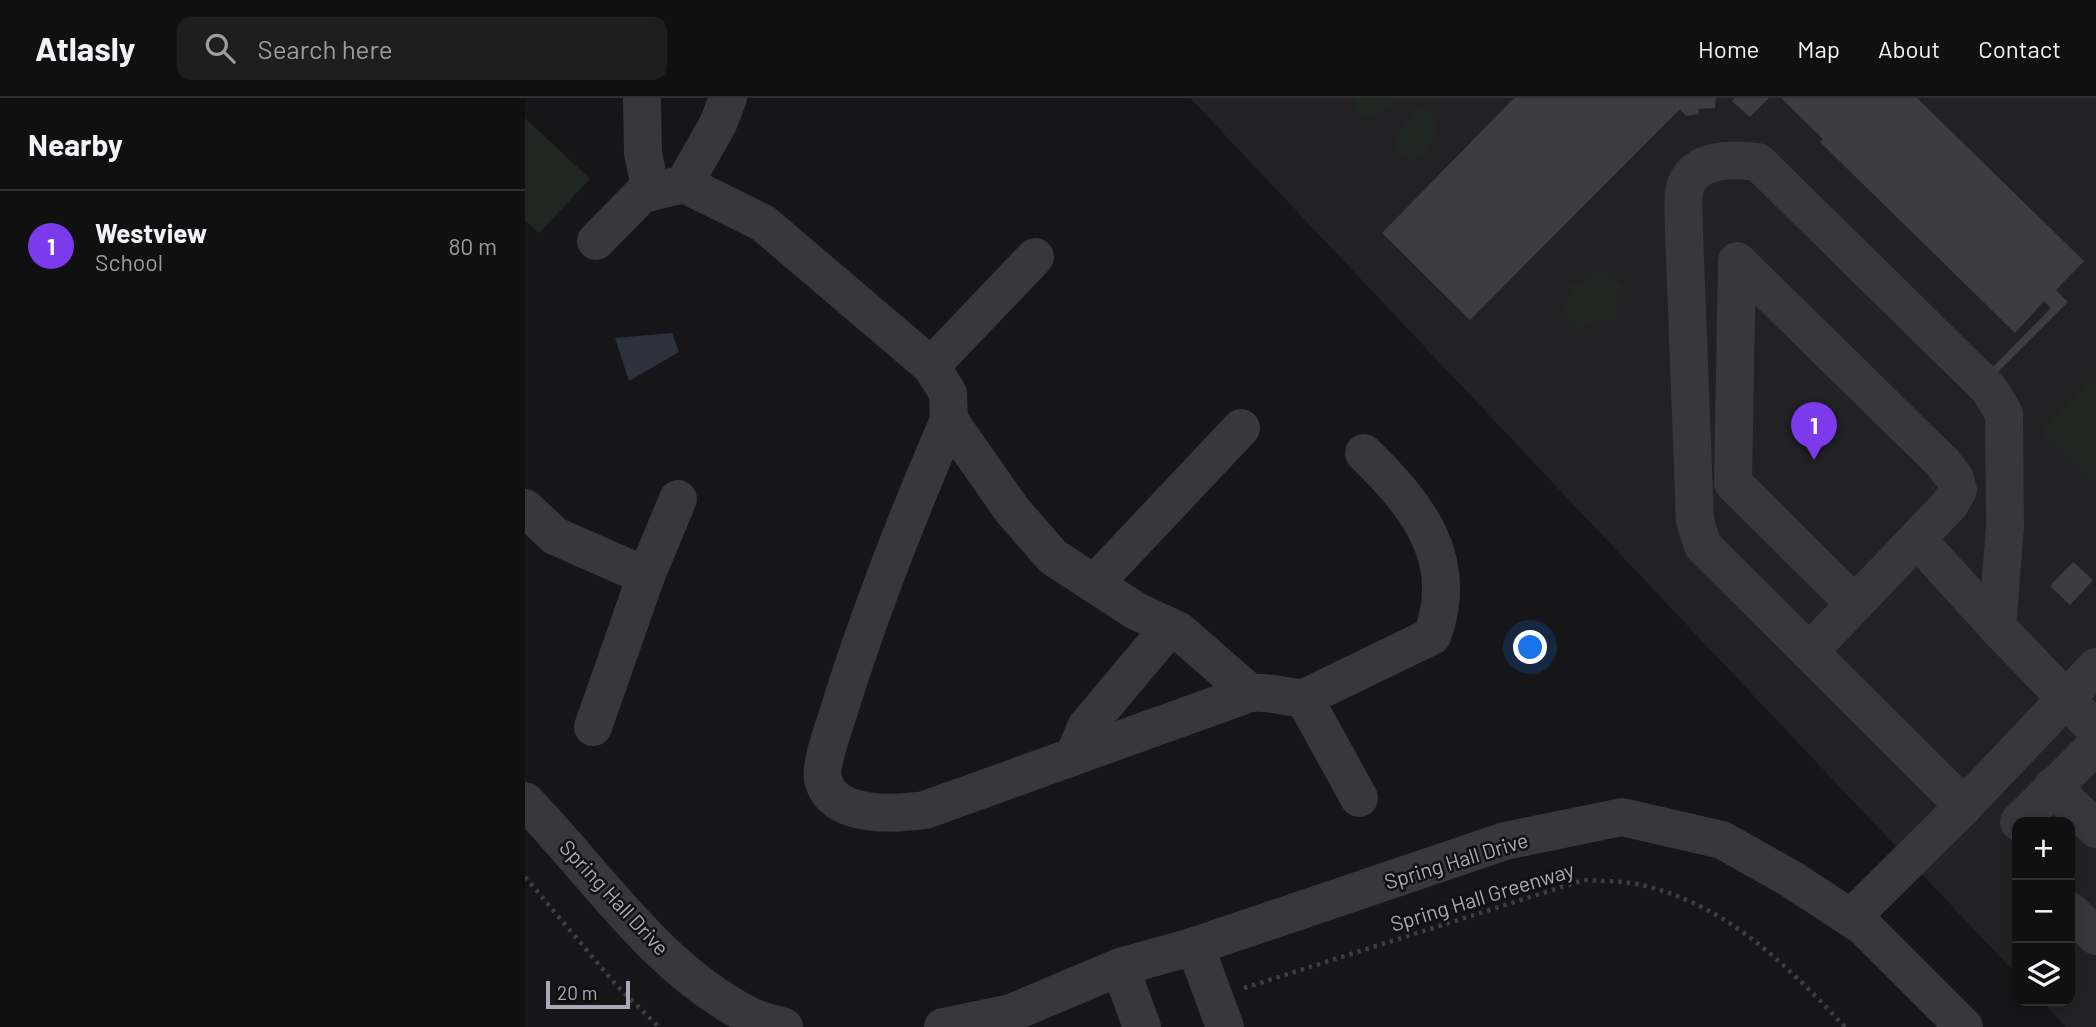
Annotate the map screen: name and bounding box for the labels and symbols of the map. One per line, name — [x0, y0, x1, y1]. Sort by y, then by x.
pin: 1 — [1791, 402, 1837, 460]
your location — [1513, 630, 1547, 664]
street label: Spring Hall Drive — [1381, 826, 1531, 894]
street label: Spring Hall Drive — [555, 834, 675, 960]
street label: Spring Hall Greenway — [1387, 856, 1577, 936]
scale bar — [546, 978, 630, 1010]

